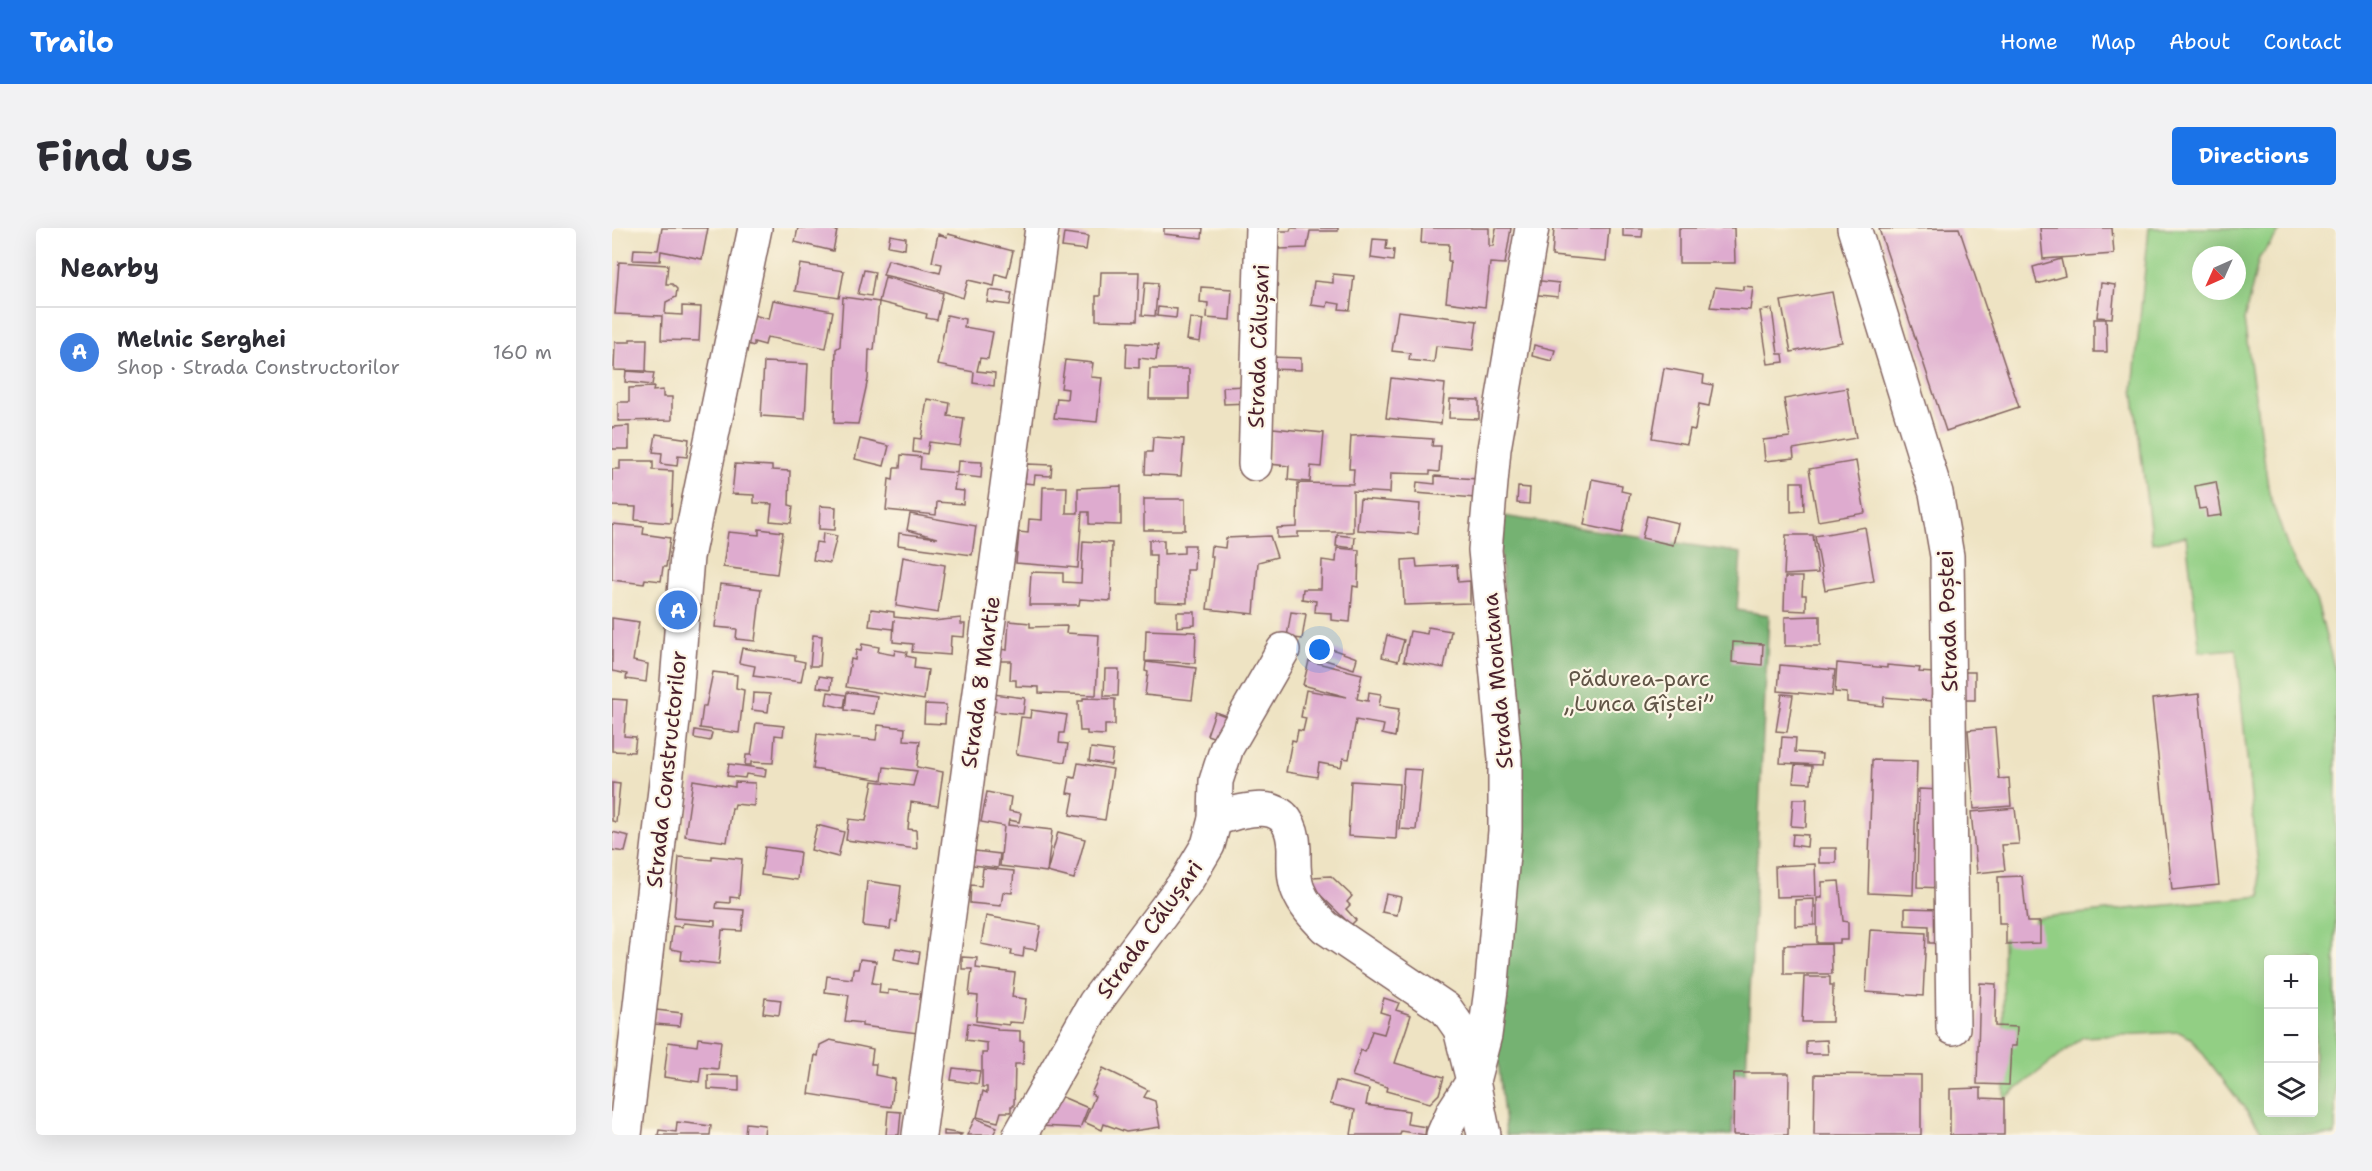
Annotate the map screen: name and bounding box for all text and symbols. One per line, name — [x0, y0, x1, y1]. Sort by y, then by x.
text: Trailo — [30, 23, 114, 61]
text: Home — [2000, 28, 2058, 56]
text: Map — [2091, 28, 2136, 56]
text: About — [2169, 28, 2230, 56]
text: Contact — [2263, 28, 2342, 56]
button: Directions — [2172, 127, 2336, 185]
text: Find us — [36, 128, 193, 184]
north arrow — [2192, 246, 2246, 300]
text: Nearby — [60, 250, 159, 285]
street label: Strada Călușari — [1241, 263, 1277, 429]
text: Melnic Serghei — [117, 325, 286, 354]
text: A — [72, 339, 87, 365]
text: 160 m — [493, 339, 552, 365]
text: Shop · Strada Constructorilor — [117, 354, 400, 380]
street label: Strada Poștei — [1931, 550, 1965, 692]
pin: A — [658, 588, 698, 632]
street label: Strada Montana — [1475, 592, 1520, 770]
street label: Strada 8 Martie — [954, 594, 1007, 770]
your location — [1305, 635, 1334, 664]
street label: Strada Constructorilor — [640, 649, 693, 889]
park label: Pădurea-parc „Lunca Gîștei” — [1563, 664, 1714, 719]
street label: Strada Călușari — [1089, 854, 1210, 1005]
map controls — [2264, 955, 2318, 1117]
button: + — [2264, 955, 2318, 1009]
button: − — [2264, 1009, 2318, 1063]
button: layers — [2264, 1063, 2318, 1117]

